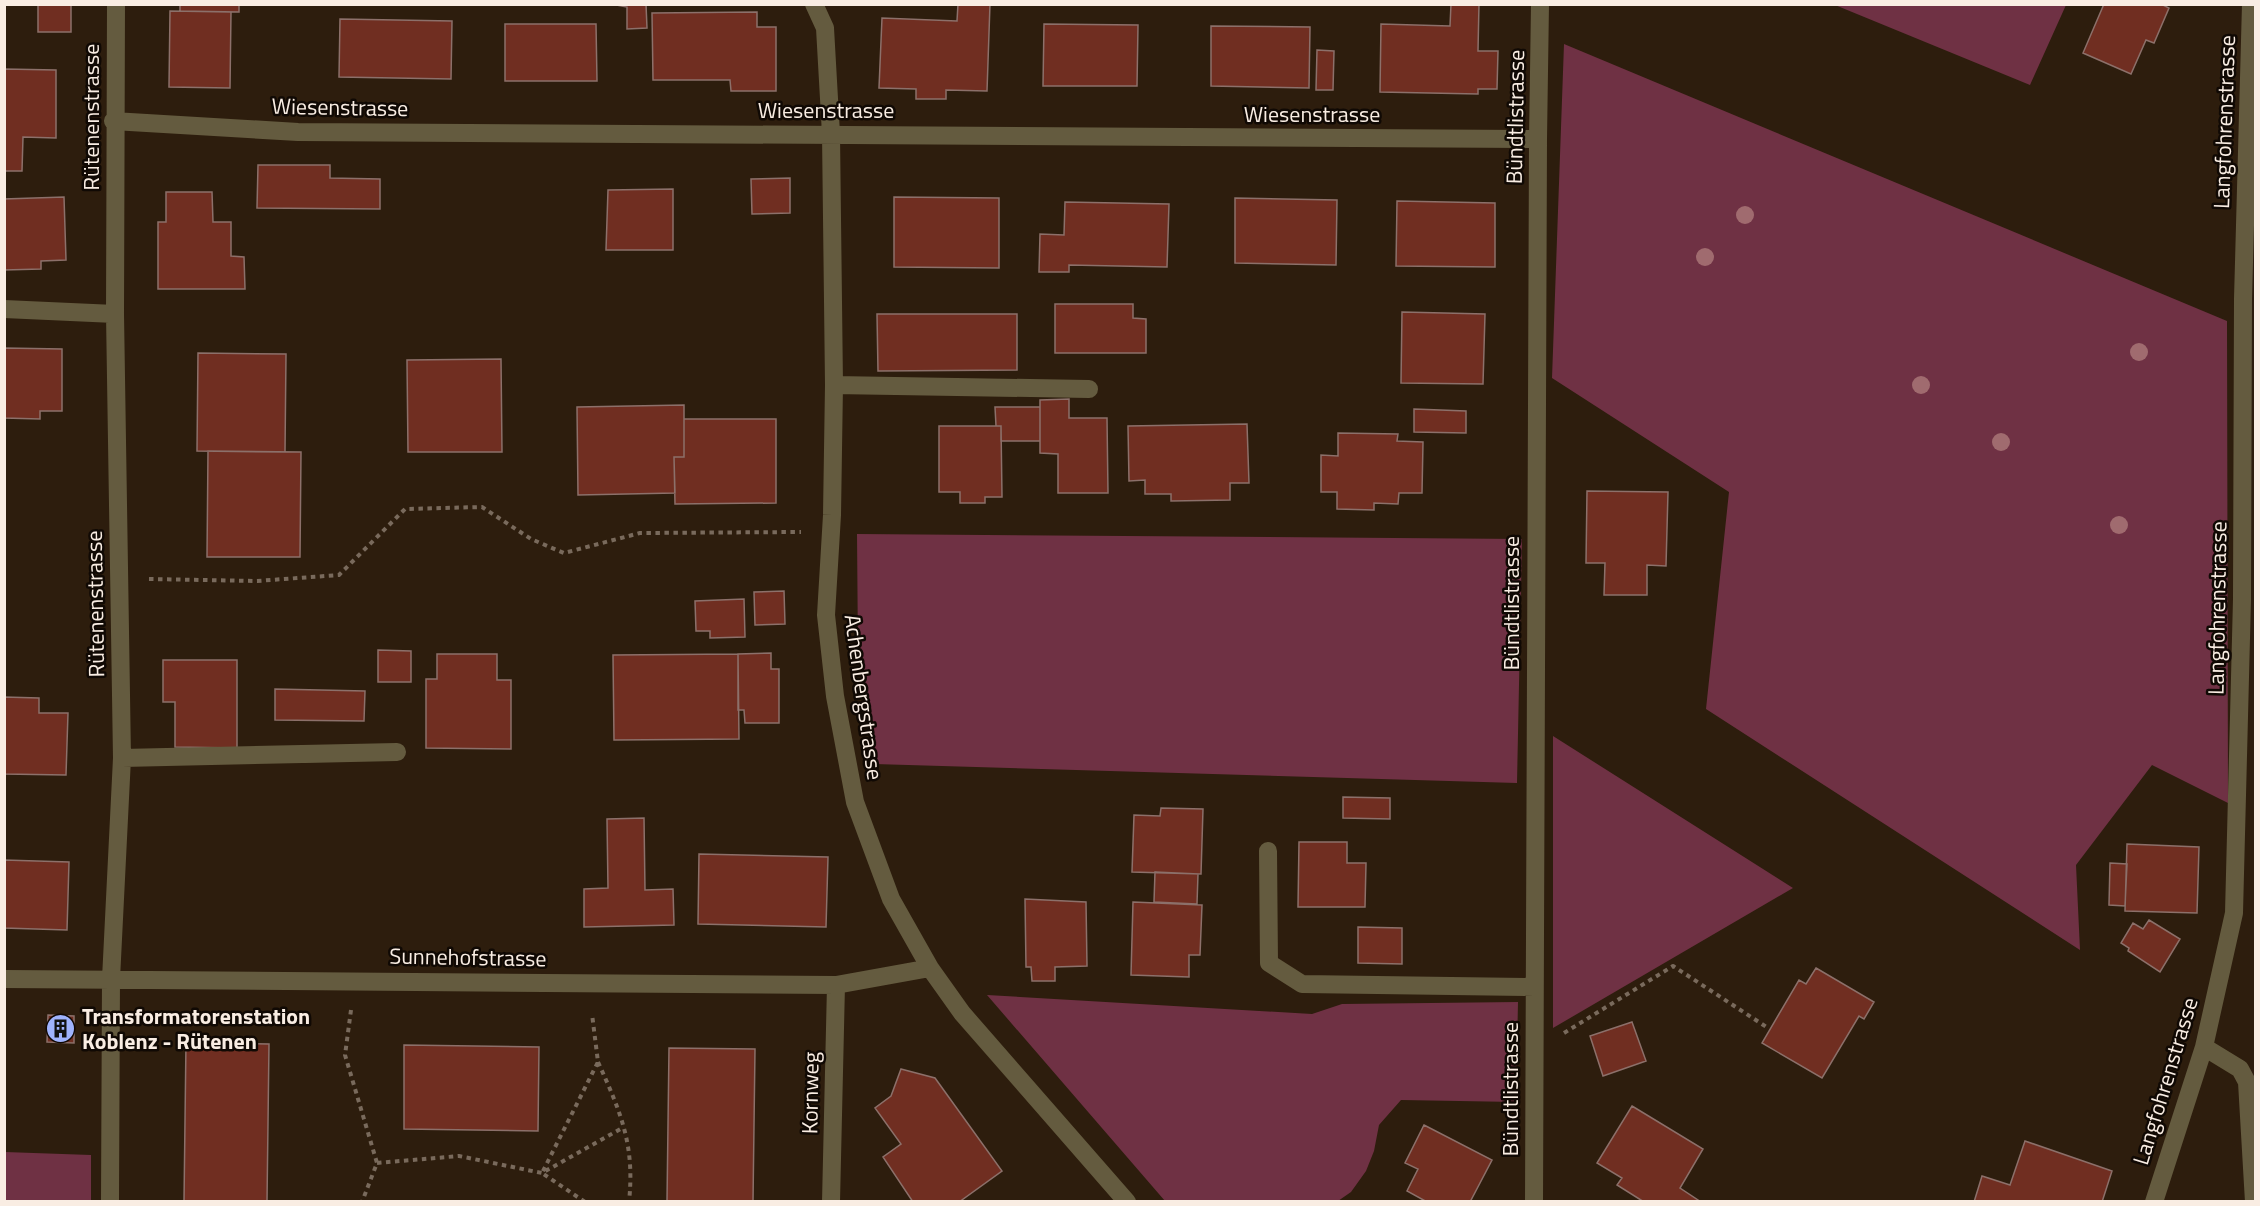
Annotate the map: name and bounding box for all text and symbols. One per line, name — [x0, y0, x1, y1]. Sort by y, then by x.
street label: Langfohrenstrasse — [2204, 35, 2244, 209]
street label: Rütenenstrasse — [74, 44, 108, 190]
street label: Bündtlistrasse — [1497, 49, 1533, 185]
street label: Wiesenstrasse — [271, 89, 409, 125]
street label: Wiesenstrasse — [758, 93, 894, 127]
street label: Wiesenstrasse — [1244, 97, 1380, 131]
street label: Langfohrenstrasse — [2198, 521, 2236, 695]
street label: Rütenenstrasse — [77, 530, 113, 678]
street label: Bündtlistrasse — [1494, 536, 1528, 670]
street label: Achenbergstrasse — [836, 612, 892, 782]
street label: Sunnehofstrasse — [389, 939, 547, 975]
street label: Langfohrenstrasse — [2123, 993, 2207, 1169]
place label: Transformatorenstation Koblenz - Rütenen — [82, 999, 310, 1058]
building icon: Transformatorenstation Koblenz - Rütenen — [45, 1013, 77, 1045]
street label: Bündtlistrasse — [1493, 1022, 1527, 1156]
street label: Kornweg — [792, 1052, 828, 1134]

